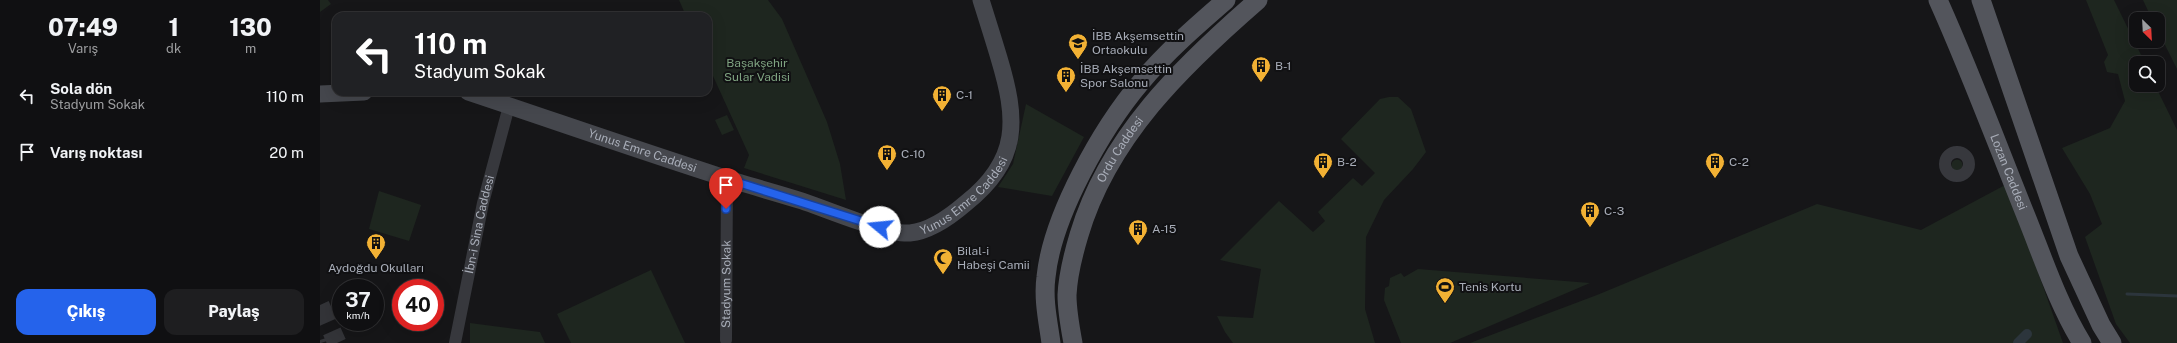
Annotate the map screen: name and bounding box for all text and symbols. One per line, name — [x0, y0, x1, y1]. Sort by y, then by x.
north arrow — [2129, 12, 2165, 48]
map controls — [2129, 12, 2165, 92]
text: 07:49 — [48, 13, 118, 41]
text: 1 — [168, 13, 179, 41]
text: 130 — [229, 13, 272, 41]
text: 110 m — [414, 27, 487, 60]
icon: left — [348, 28, 400, 80]
place label: İBB Akşemsettin Ortaokulu — [1092, 29, 1184, 57]
school or university icon: İBB Akşemsettin Ortaokulu — [1067, 32, 1089, 60]
text: Varış — [68, 41, 98, 56]
text: dk — [166, 41, 181, 56]
text: m — [245, 41, 256, 56]
building icon: B-1 — [1250, 55, 1272, 83]
park label: Başakşehir Sular Vadisi — [724, 56, 790, 84]
button: search — [2129, 56, 2165, 92]
place label: B-1 — [1275, 59, 1291, 73]
text: Stadyum Sokak — [414, 61, 546, 82]
place label: İBB Akşemsettin Spor Salonu — [1080, 62, 1172, 90]
building icon: İBB Akşemsettin Spor Salonu — [1055, 65, 1077, 93]
text: Sola dön — [50, 80, 112, 97]
building icon: C-1 — [931, 84, 953, 112]
icon: left — [16, 85, 38, 107]
text: 110 m — [266, 88, 304, 105]
place label: C-1 — [956, 88, 973, 102]
text: Stadyum Sokak — [50, 97, 145, 112]
street label: Ordu Caddesi — [1094, 114, 1146, 185]
street label: Yunus Emre Caddesi — [586, 126, 698, 175]
street label: Lozan Caddesi — [1987, 132, 2030, 212]
icon: arrive — [16, 141, 38, 163]
building icon: C-10 — [876, 143, 898, 171]
text: Varış noktası — [50, 144, 142, 161]
text: 20 m — [269, 144, 304, 161]
place label: C-10 — [901, 147, 925, 161]
building icon: B-2 — [1312, 151, 1334, 179]
building icon: C-2 — [1704, 151, 1726, 179]
street label: Yunus Emre Caddesi — [918, 155, 1010, 238]
place label: B-2 — [1337, 155, 1357, 169]
place label: C-2 — [1729, 155, 1749, 169]
pin — [709, 168, 743, 209]
street label: İbn-i Sina Caddesi — [462, 174, 497, 275]
icon: arrive — [715, 174, 737, 196]
building icon: C-3 — [1579, 200, 1601, 228]
place label: C-3 — [1604, 204, 1624, 218]
position arrow — [859, 206, 901, 248]
building icon: A-15 — [1127, 218, 1149, 246]
place label: A-15 — [1152, 222, 1177, 236]
building icon: Aydoğdu Okulları — [365, 232, 387, 260]
street label: Stadyum Sokak — [719, 240, 734, 328]
place label: Bilal-i Habeşi Camii — [957, 244, 1030, 272]
mosque icon: Bilal-i Habeşi Camii — [932, 247, 954, 275]
place label: Aydoğdu Okulları — [328, 261, 424, 275]
sports icon: Tenis Kortu — [1434, 276, 1456, 304]
speed limit sign: 40 — [392, 279, 444, 331]
place label: Tenis Kortu — [1459, 280, 1522, 294]
text: 37 — [345, 288, 371, 312]
button: Çıkış — [16, 289, 156, 335]
button: Paylaş — [164, 289, 304, 335]
text: km/h — [346, 309, 370, 321]

